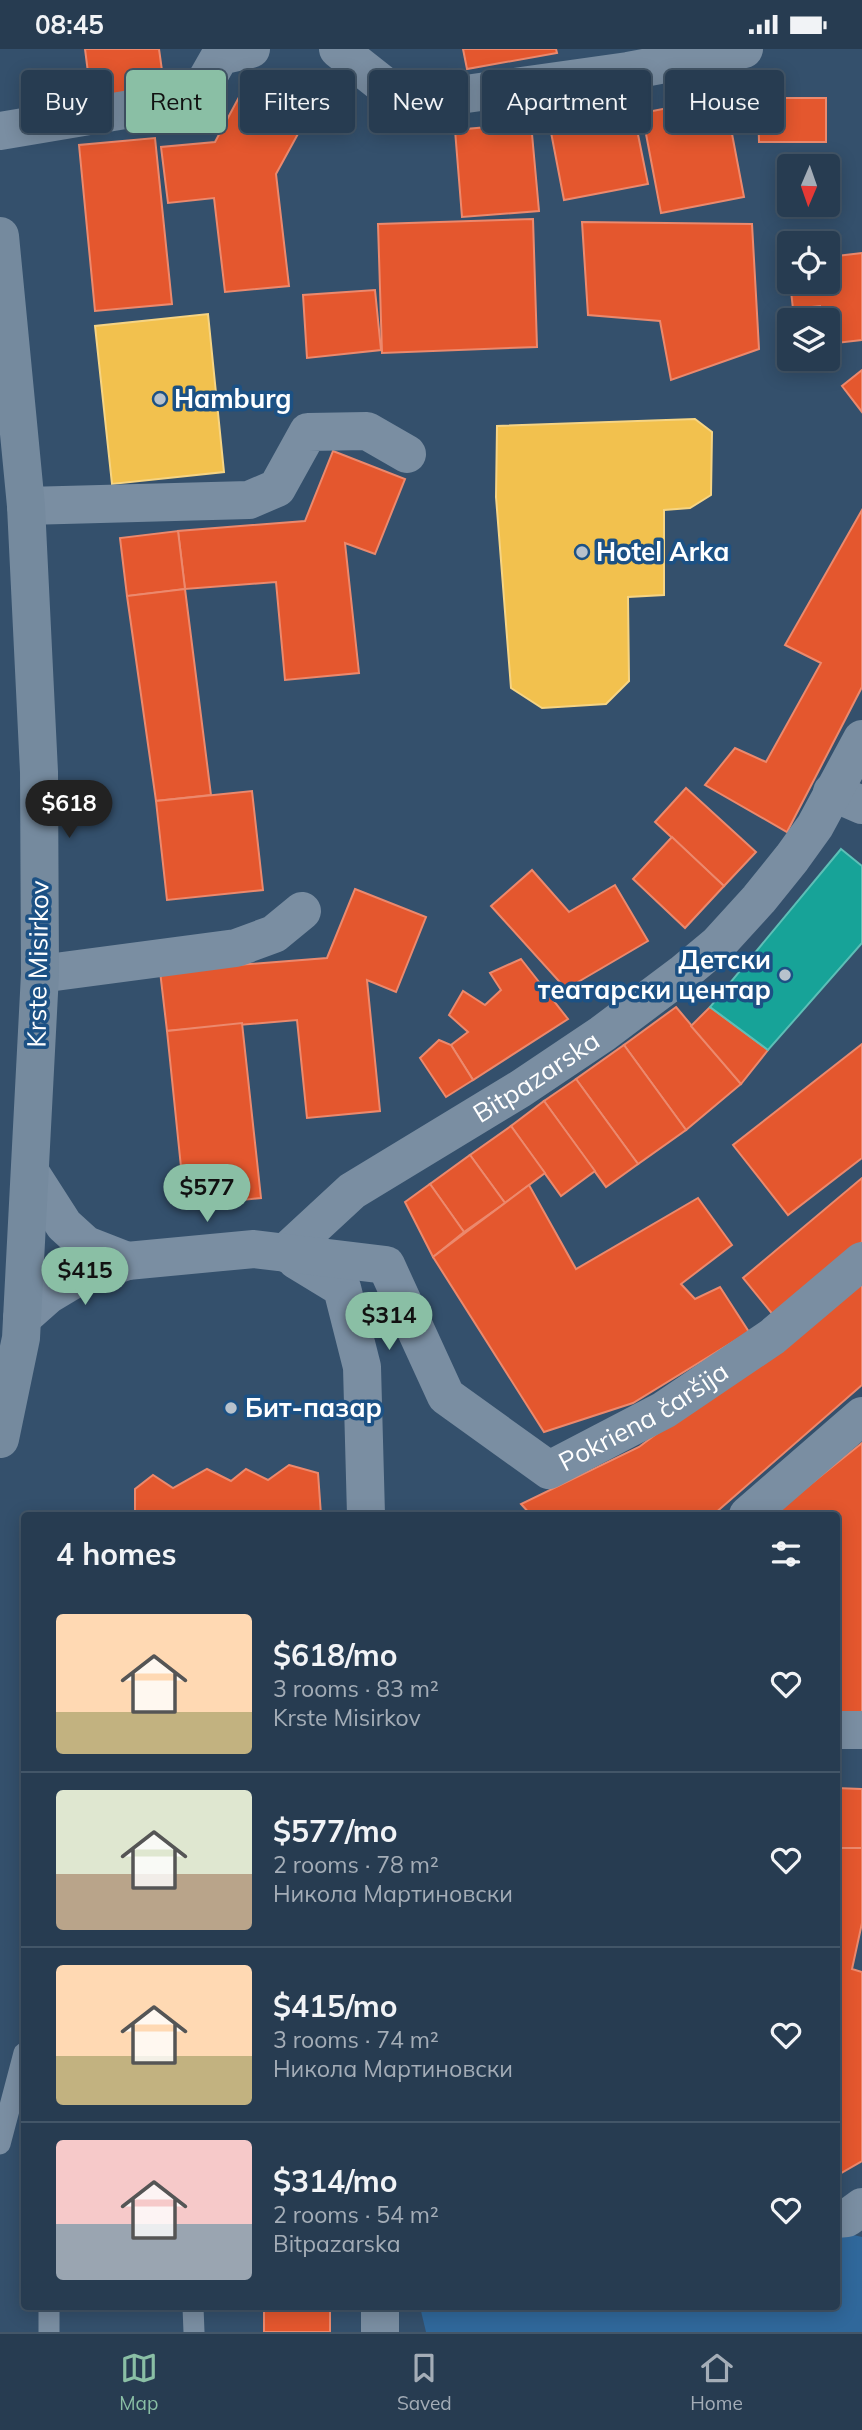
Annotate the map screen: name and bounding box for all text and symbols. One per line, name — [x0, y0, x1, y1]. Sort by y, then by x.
text: 08:45 — [35, 8, 104, 41]
chip: Buy — [21, 70, 112, 133]
chip: Rent — [126, 70, 226, 133]
chip: Filters — [240, 70, 355, 133]
chip: New — [369, 70, 468, 133]
chip: Apartment — [482, 70, 651, 133]
chip: House — [665, 70, 784, 133]
north arrow — [777, 154, 840, 217]
map controls — [777, 154, 840, 371]
button: locate — [777, 231, 840, 294]
button: layers — [777, 308, 840, 371]
place label: Hamburg — [174, 382, 291, 415]
marker: Hamburg — [152, 391, 168, 407]
place label: Hotel Arka — [596, 535, 729, 568]
marker: Hotel Arka — [574, 544, 590, 560]
pin: $618 — [28, 781, 110, 840]
text: $618 — [41, 788, 97, 817]
street label: Krste Misirkov — [20, 880, 55, 1048]
place label: Детски театарски центар — [538, 943, 771, 1006]
marker: Детски театарски центар — [777, 967, 793, 983]
street label: Bitpazarska — [467, 1023, 606, 1130]
pin: $577 — [166, 1165, 248, 1224]
text: $577 — [179, 1172, 235, 1201]
pin: $415 — [44, 1247, 126, 1307]
text: $415 — [57, 1255, 113, 1284]
pin: $314 — [348, 1293, 430, 1352]
text: $314 — [361, 1300, 417, 1329]
street label: Pokriena čaršija — [553, 1354, 734, 1478]
place label: Бит-пазар — [245, 1391, 382, 1424]
marker: Бит-пазар — [223, 1400, 239, 1416]
text: 4 homes — [56, 1535, 177, 1573]
icon: filters — [767, 1535, 805, 1573]
text: $618/mo — [273, 1636, 397, 1674]
icon: home — [112, 1642, 196, 1726]
icon: heart — [767, 1665, 805, 1703]
text: 3 rooms · 83 m² — [273, 1674, 439, 1703]
text: Krste Misirkov — [273, 1703, 421, 1732]
text: $577/mo — [273, 1812, 397, 1850]
icon: home — [112, 1818, 196, 1902]
icon: heart — [767, 1841, 805, 1879]
text: 2 rooms · 78 m² — [273, 1850, 439, 1879]
text: Никола Мартиновски — [273, 1879, 513, 1908]
text: $415/mo — [273, 1987, 397, 2025]
icon: home — [112, 1993, 196, 2077]
icon: heart — [767, 2016, 805, 2054]
text: 3 rooms · 74 m² — [273, 2025, 439, 2054]
text: Никола Мартиновски — [273, 2054, 513, 2083]
text: $314/mo — [273, 2162, 397, 2200]
icon: home — [112, 2168, 196, 2252]
icon: heart — [767, 2191, 805, 2229]
text: 2 rooms · 54 m² — [273, 2200, 439, 2229]
text: Bitpazarska — [273, 2229, 401, 2258]
tab: Map — [119, 2349, 158, 2415]
tab: Saved — [397, 2349, 452, 2415]
tab: Home — [690, 2349, 743, 2415]

